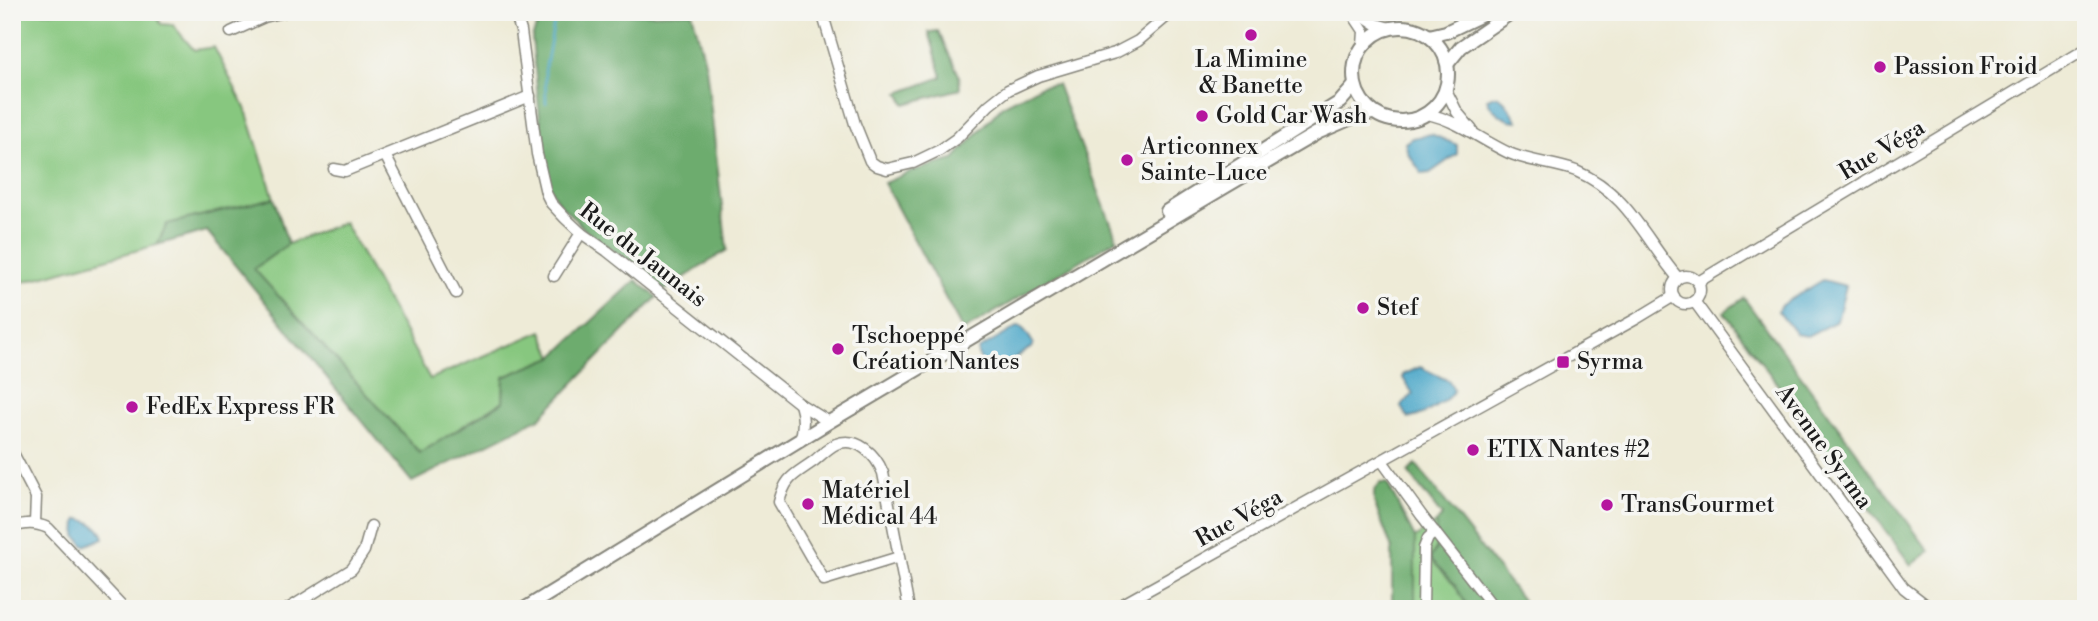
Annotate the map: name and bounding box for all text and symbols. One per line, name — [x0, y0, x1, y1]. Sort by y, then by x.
marker: La Mimine & Banette — [1243, 27, 1259, 43]
place label: La Mimine & Banette — [1195, 46, 1307, 100]
place label: Passion Froid — [1894, 53, 2037, 81]
marker: Passion Froid — [1872, 59, 1888, 75]
place label: Gold Car Wash — [1216, 102, 1368, 130]
marker: Gold Car Wash — [1194, 108, 1210, 124]
street label: Rue Véga — [1834, 113, 1930, 186]
place label: Articonnex Sainte-Luce — [1140, 133, 1267, 187]
marker: Articonnex Sainte-Luce — [1119, 152, 1135, 168]
street label: Rue du Jaunais — [574, 197, 712, 313]
place label: Stef — [1377, 294, 1420, 322]
marker: Stef — [1355, 300, 1371, 316]
place label: Tschoeppé Création Nantes — [852, 322, 1020, 376]
marker: Tschoeppé Création Nantes — [830, 341, 846, 357]
place label: Syrma — [1577, 348, 1644, 376]
marker: Syrma — [1555, 354, 1571, 370]
street label: Avenue Syrma — [1769, 379, 1879, 515]
place label: FedEx Express FR — [146, 393, 336, 421]
marker: FedEx Express FR — [124, 399, 140, 415]
place label: ETIX Nantes #2 — [1487, 436, 1650, 464]
marker: ETIX Nantes #2 — [1465, 442, 1481, 458]
place label: Matériel Médical 44 — [822, 477, 937, 531]
street label: Rue Véga — [1191, 483, 1288, 553]
place label: TransGourmet — [1621, 491, 1775, 519]
marker: Matériel Médical 44 — [800, 496, 816, 512]
marker: TransGourmet — [1599, 497, 1615, 513]

